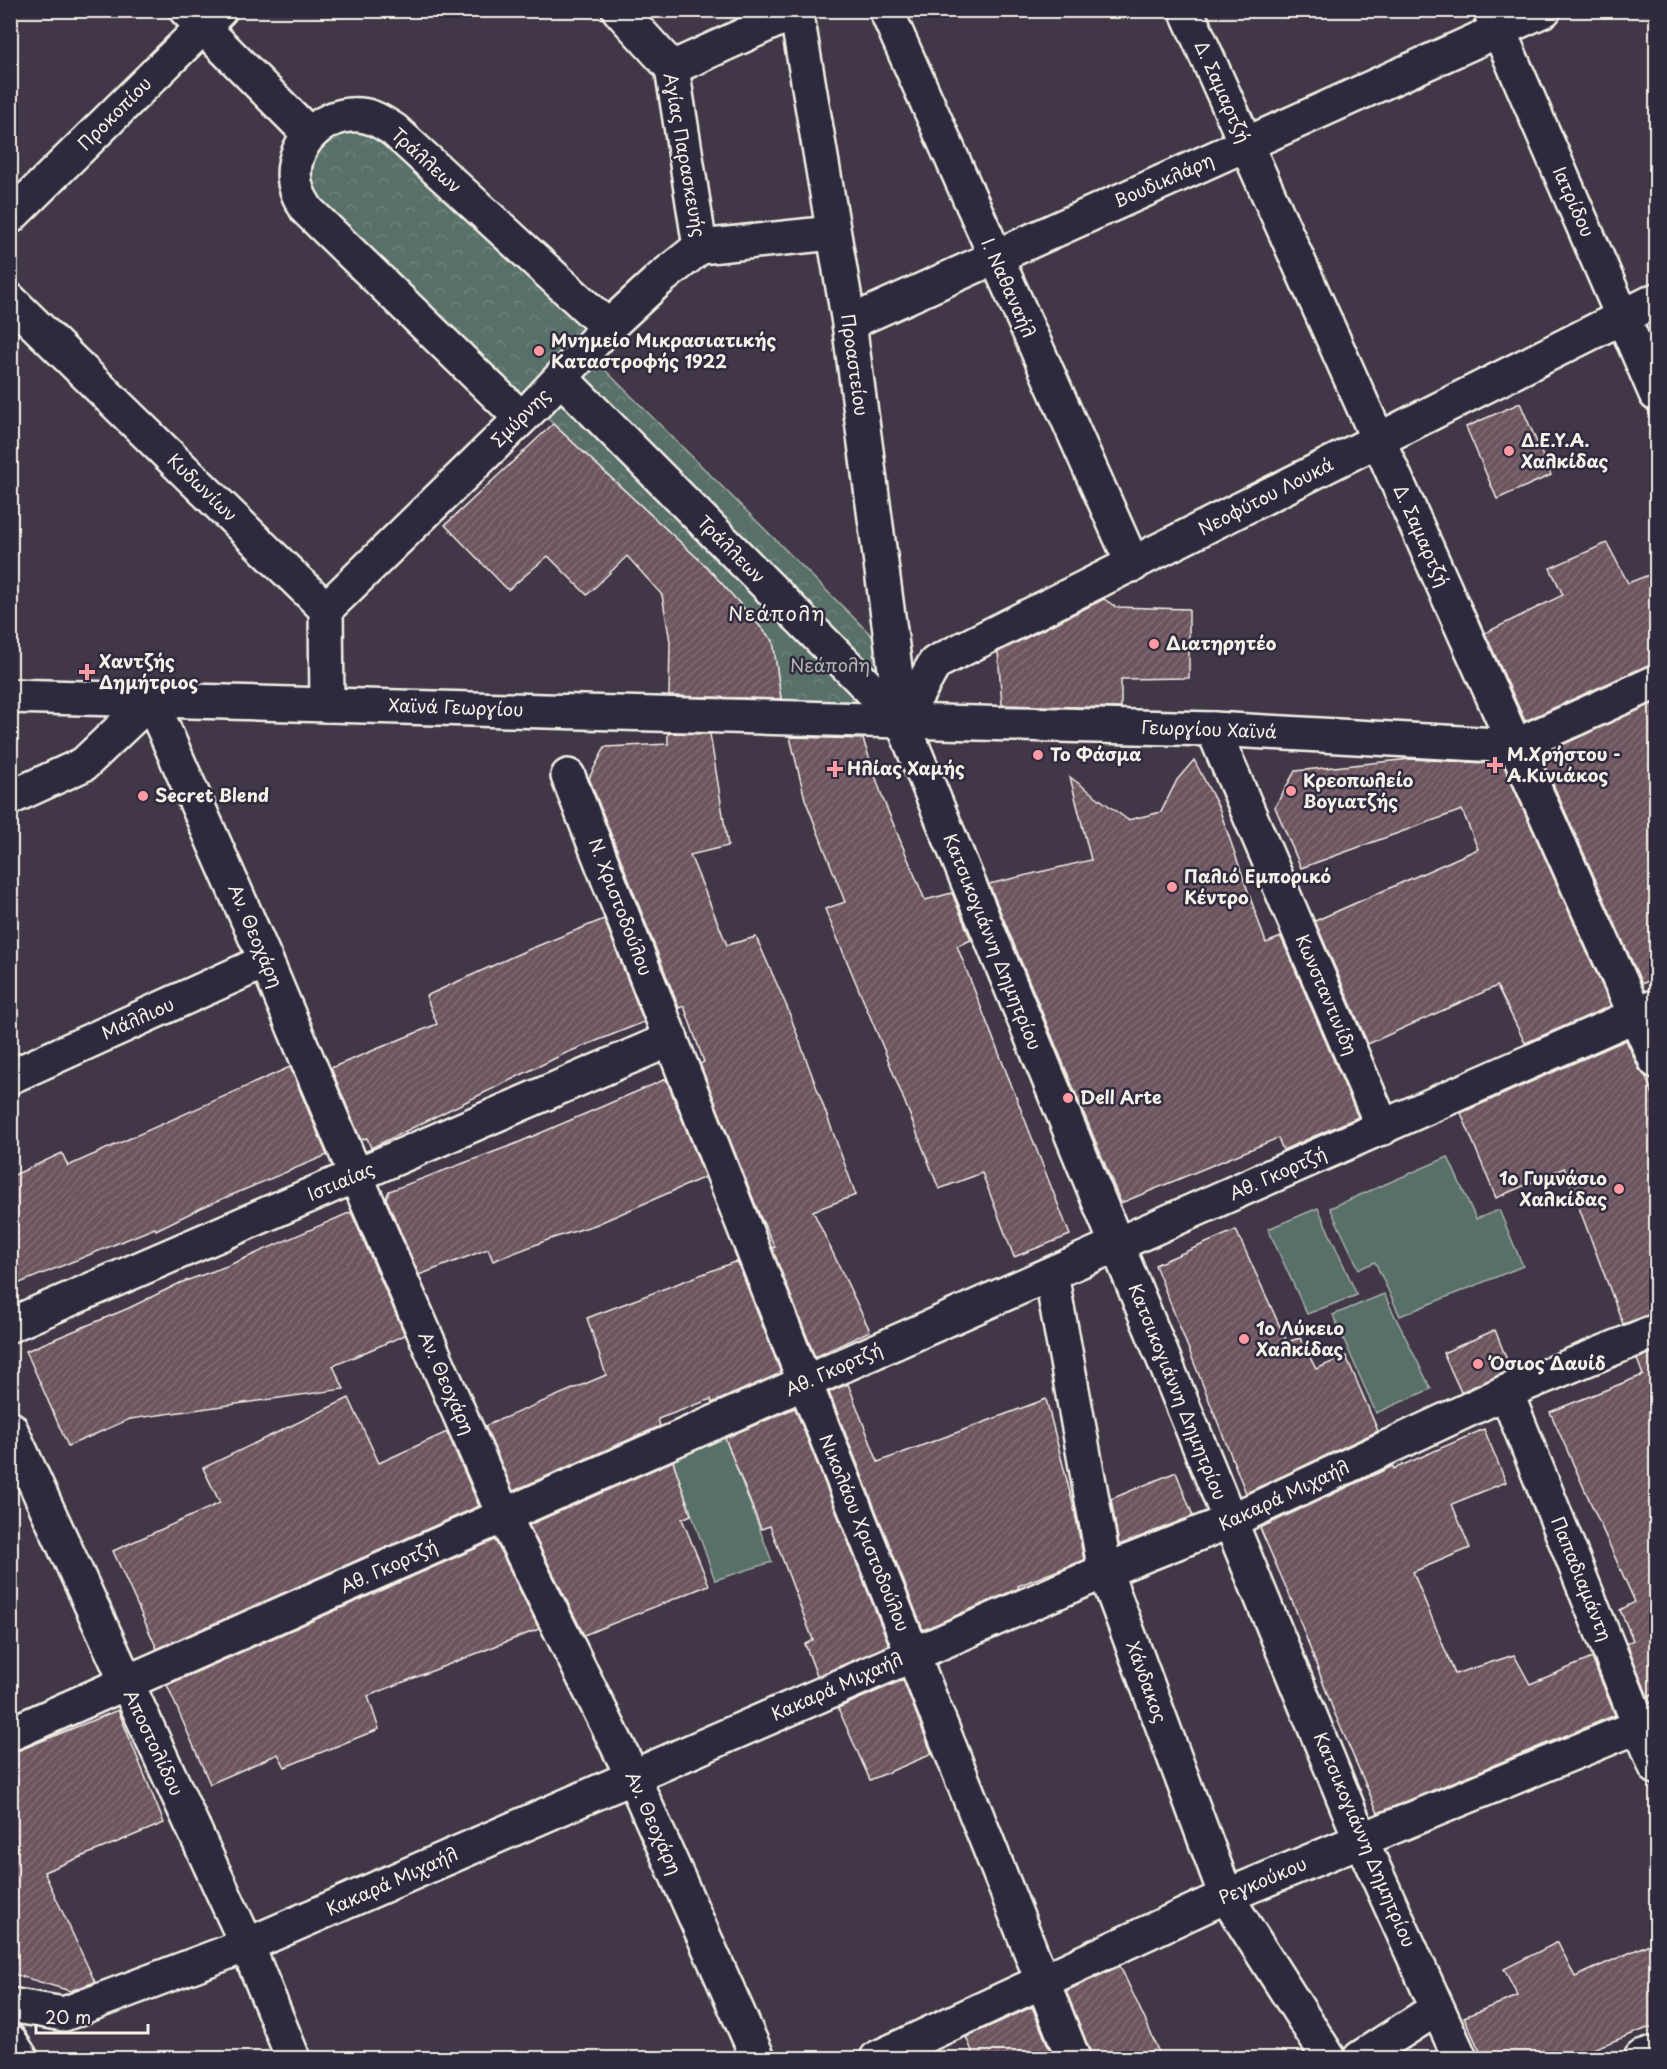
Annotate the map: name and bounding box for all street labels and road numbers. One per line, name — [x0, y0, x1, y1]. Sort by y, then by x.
street label: Δ. Σαμαρτζή — [1189, 36, 1258, 147]
street label: Προκοπίου — [71, 70, 157, 156]
street label: Αγίας Παρασκευής — [658, 70, 713, 239]
street label: Τράλλεων — [386, 121, 468, 199]
street label: Βουδικλάρη — [1109, 146, 1218, 214]
street label: Ιατρίδου — [1547, 162, 1602, 241]
street label: Ι. Ναθαναήλ — [975, 233, 1043, 342]
street label: Προαστείου — [835, 312, 876, 418]
street label: Σμύρνης — [484, 381, 556, 453]
street label: Κυδωνίων — [162, 447, 244, 527]
street label: Νεοφύτου Λουκά — [1193, 450, 1338, 541]
street label: Δ. Σαμαρτζή — [1388, 480, 1457, 591]
street label: Τράλλεων — [692, 509, 772, 589]
street label: Χαϊνά Γεωργίου — [388, 691, 524, 722]
street label: Γεωργίου Χαϊνά — [1141, 713, 1277, 744]
street label: Κατσικογιάννη Δημητρίου — [938, 829, 1049, 1054]
street label: Ν. Χριστοδούλου — [583, 834, 660, 979]
street label: Αν. Θεοχάρη — [222, 879, 290, 992]
street label: Κωνσταντινίδη — [1290, 930, 1365, 1059]
street label: Μάλλιου — [97, 990, 178, 1046]
street label: Αθ. Γκορτζή — [1224, 1139, 1330, 1206]
street label: Ιστιαίας — [303, 1154, 378, 1207]
street label: Κατσικογιάννη Δημητρίου — [1123, 1279, 1234, 1504]
street label: Αν. Θεοχάρη — [413, 1326, 482, 1438]
street label: Αθ. Γκορτζή — [780, 1335, 886, 1402]
street label: Νικολάου Χριστοδούλου — [813, 1430, 917, 1635]
street label: Κακαρά Μιχαήλ — [1213, 1452, 1353, 1537]
street label: Παπαδιαμάντη — [1545, 1512, 1620, 1645]
street label: Αθ. Γκορτζή — [335, 1532, 441, 1599]
street label: Χάνδακος — [1120, 1637, 1175, 1726]
street label: Κακαρά Μιχαήλ — [766, 1644, 907, 1727]
street label: Αποστολίδου — [118, 1685, 191, 1800]
street label: Κατσικογιάννη Δημητρίου — [1308, 1728, 1423, 1951]
street label: Αν. Θεοχάρη — [620, 1766, 689, 1878]
street label: Κακαρά Μιχαήλ — [321, 1839, 462, 1922]
street label: Ρεγκούκου — [1214, 1849, 1311, 1910]

